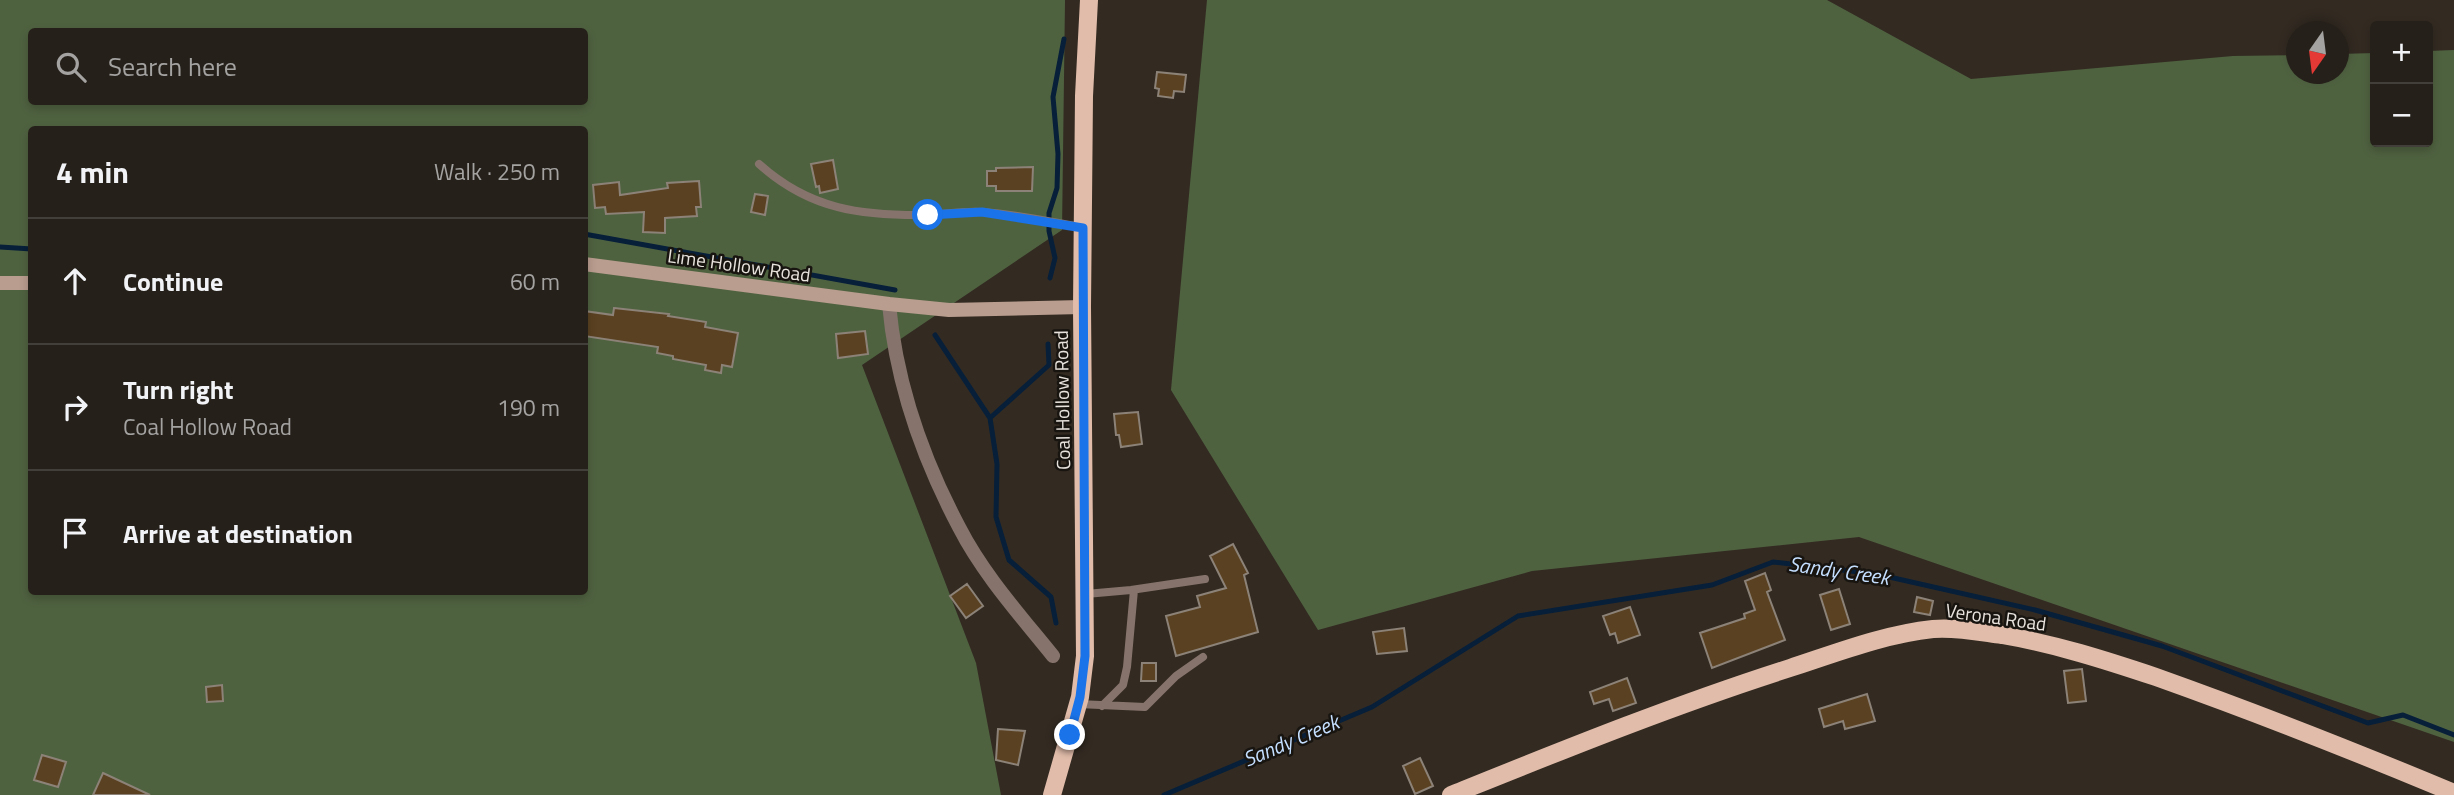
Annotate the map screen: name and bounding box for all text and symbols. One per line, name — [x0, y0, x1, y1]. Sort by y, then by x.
north arrow — [2286, 21, 2349, 84]
map controls — [2370, 21, 2433, 147]
button: + — [2370, 21, 2433, 84]
search box — [28, 28, 588, 105]
text: Search here — [108, 47, 237, 86]
icon: search — [52, 48, 90, 86]
button: − — [2370, 84, 2433, 147]
text: 4 min — [56, 149, 129, 195]
text: Walk · 250 m — [434, 154, 560, 189]
route start — [912, 199, 943, 230]
street label: Lime Hollow Road — [666, 240, 812, 289]
icon: ahead — [56, 262, 94, 300]
text: Continue — [123, 262, 223, 301]
text: 60 m — [510, 264, 560, 299]
street label: Coal Hollow Road — [1046, 330, 1077, 470]
text: Turn right — [123, 370, 234, 409]
icon: right — [56, 388, 94, 426]
text: 190 m — [497, 390, 560, 425]
text: Coal Hollow Road — [123, 409, 292, 444]
icon: arrive — [56, 514, 94, 552]
text: Arrive at destination — [123, 514, 353, 553]
water label: Sandy Creek — [1787, 547, 1894, 593]
street label: Verona Road — [1944, 595, 2048, 638]
water label: Sandy Creek — [1238, 704, 1346, 775]
route end — [1054, 719, 1085, 750]

